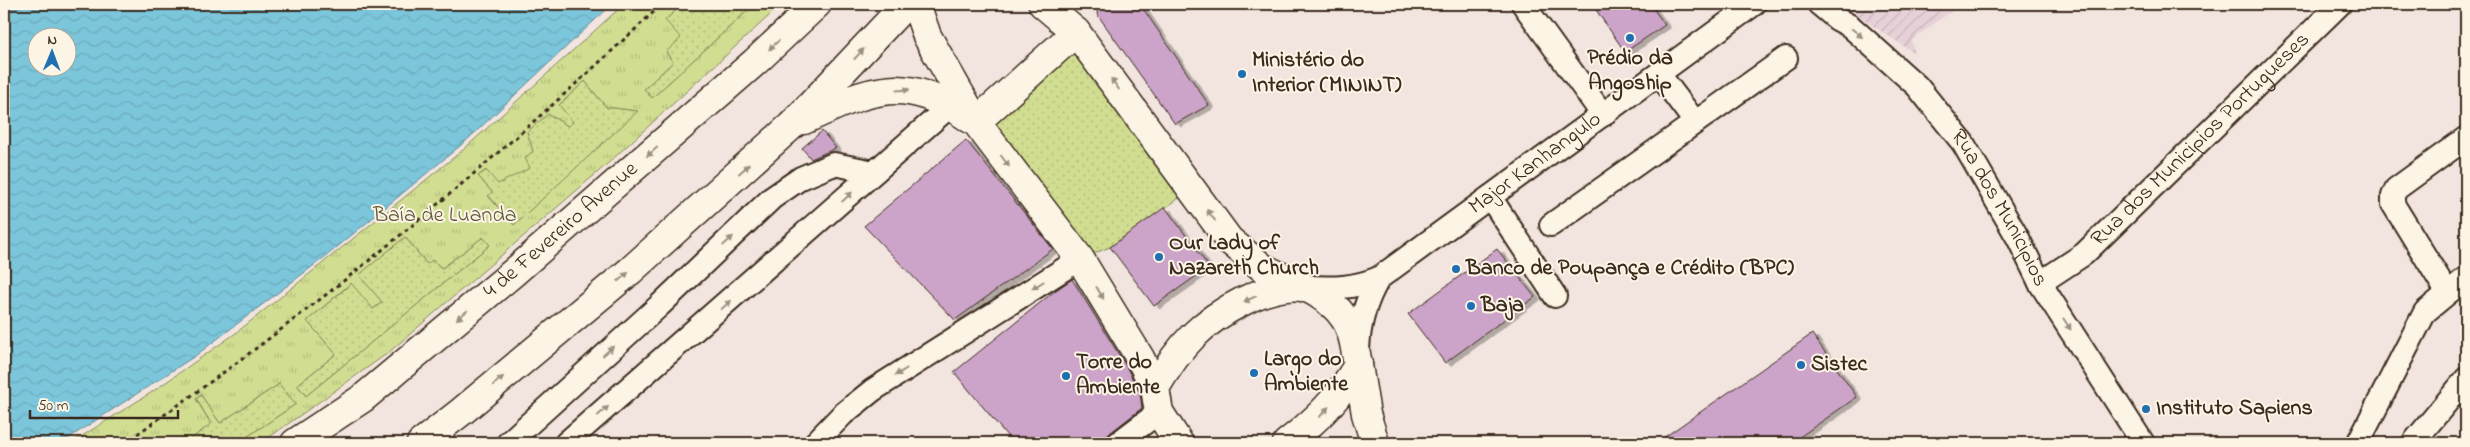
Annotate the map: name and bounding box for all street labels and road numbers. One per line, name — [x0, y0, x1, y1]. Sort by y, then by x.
street label: Rua dos Municipios Portugueses — [2084, 25, 2318, 255]
street label: Major Kanhangulo — [1462, 104, 1609, 223]
street label: Rua dos Municipios — [1942, 123, 2056, 292]
street label: 4 de Fevereiro Avenue — [477, 154, 646, 307]

